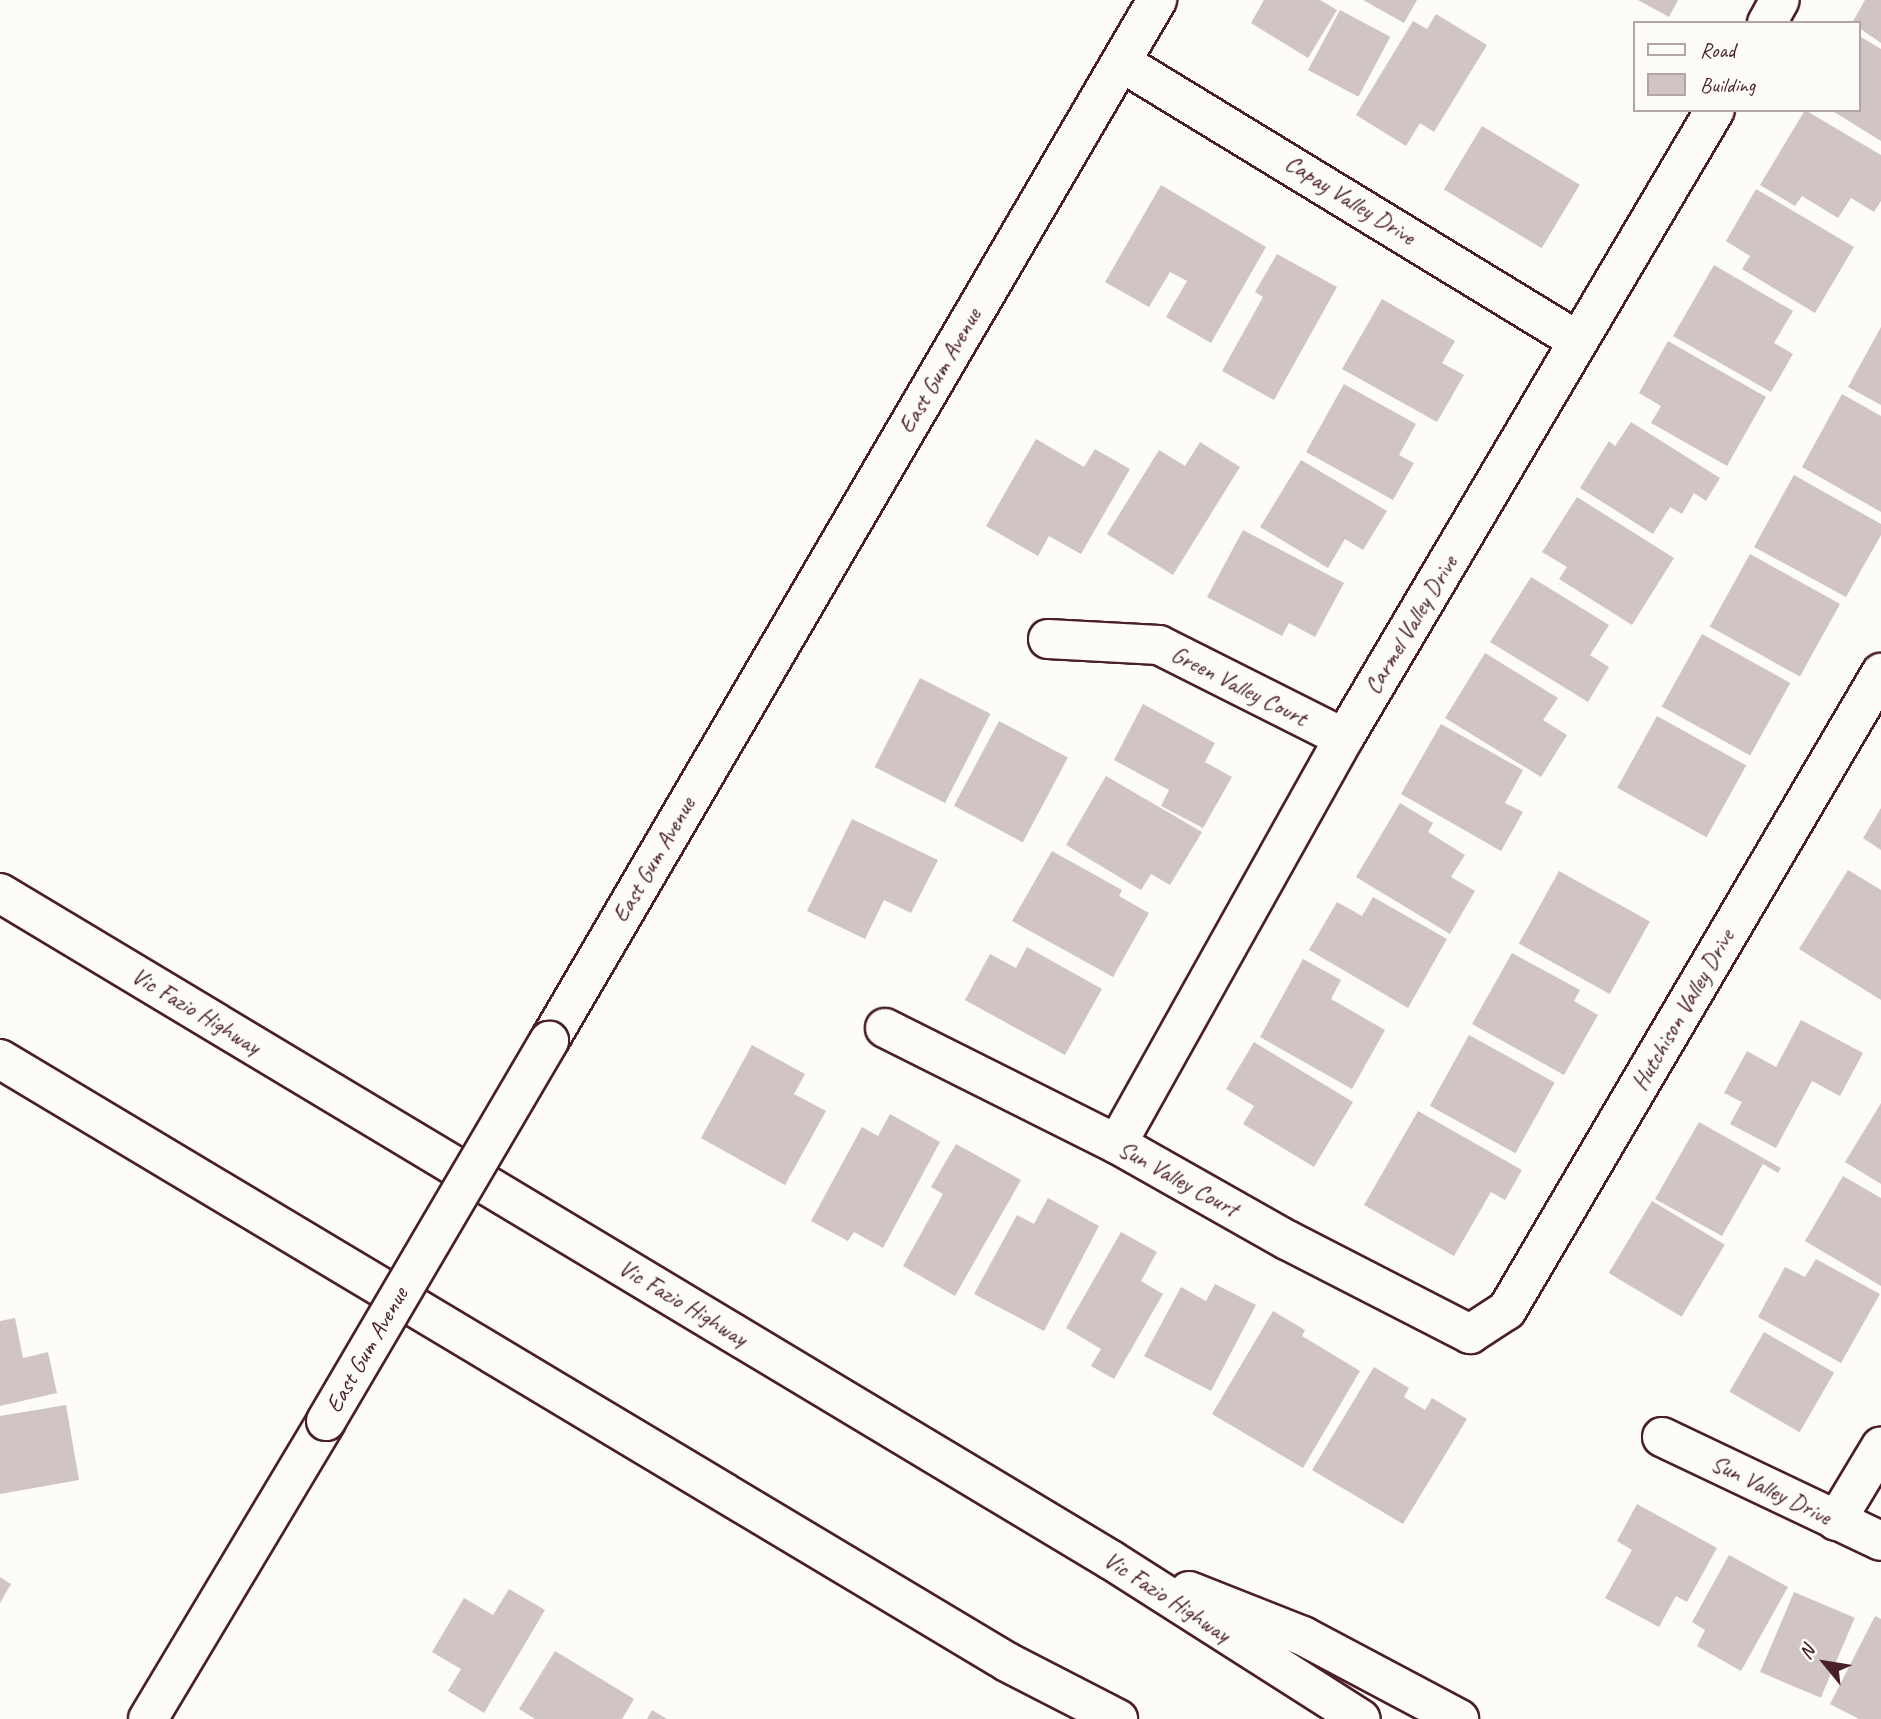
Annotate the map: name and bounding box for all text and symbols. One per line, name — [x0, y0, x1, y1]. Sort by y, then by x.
legend — [1632, 21, 1860, 112]
text: Road — [1700, 37, 1735, 63]
text: Building — [1700, 72, 1755, 98]
street label: Capay Valley Drive — [1279, 148, 1421, 252]
street label: East Gum Avenue — [893, 303, 987, 439]
street label: Carmel Valley Drive — [1358, 550, 1464, 700]
street label: Green Valley Court — [1166, 639, 1312, 733]
street label: East Gum Avenue — [607, 792, 701, 928]
street label: Hutchison Valley Drive — [1625, 924, 1741, 1096]
street label: Vic Fazio Highway — [126, 961, 266, 1061]
street label: Sun Valley Court — [1113, 1134, 1243, 1224]
street label: Vic Fazio Highway — [613, 1253, 753, 1353]
street label: East Gum Avenue — [320, 1282, 414, 1418]
street label: Sun Valley Drive — [1706, 1448, 1836, 1532]
street label: Vic Fazio Highway — [1098, 1545, 1236, 1649]
north arrow — [1790, 1628, 1860, 1698]
text: N — [1793, 1641, 1820, 1664]

